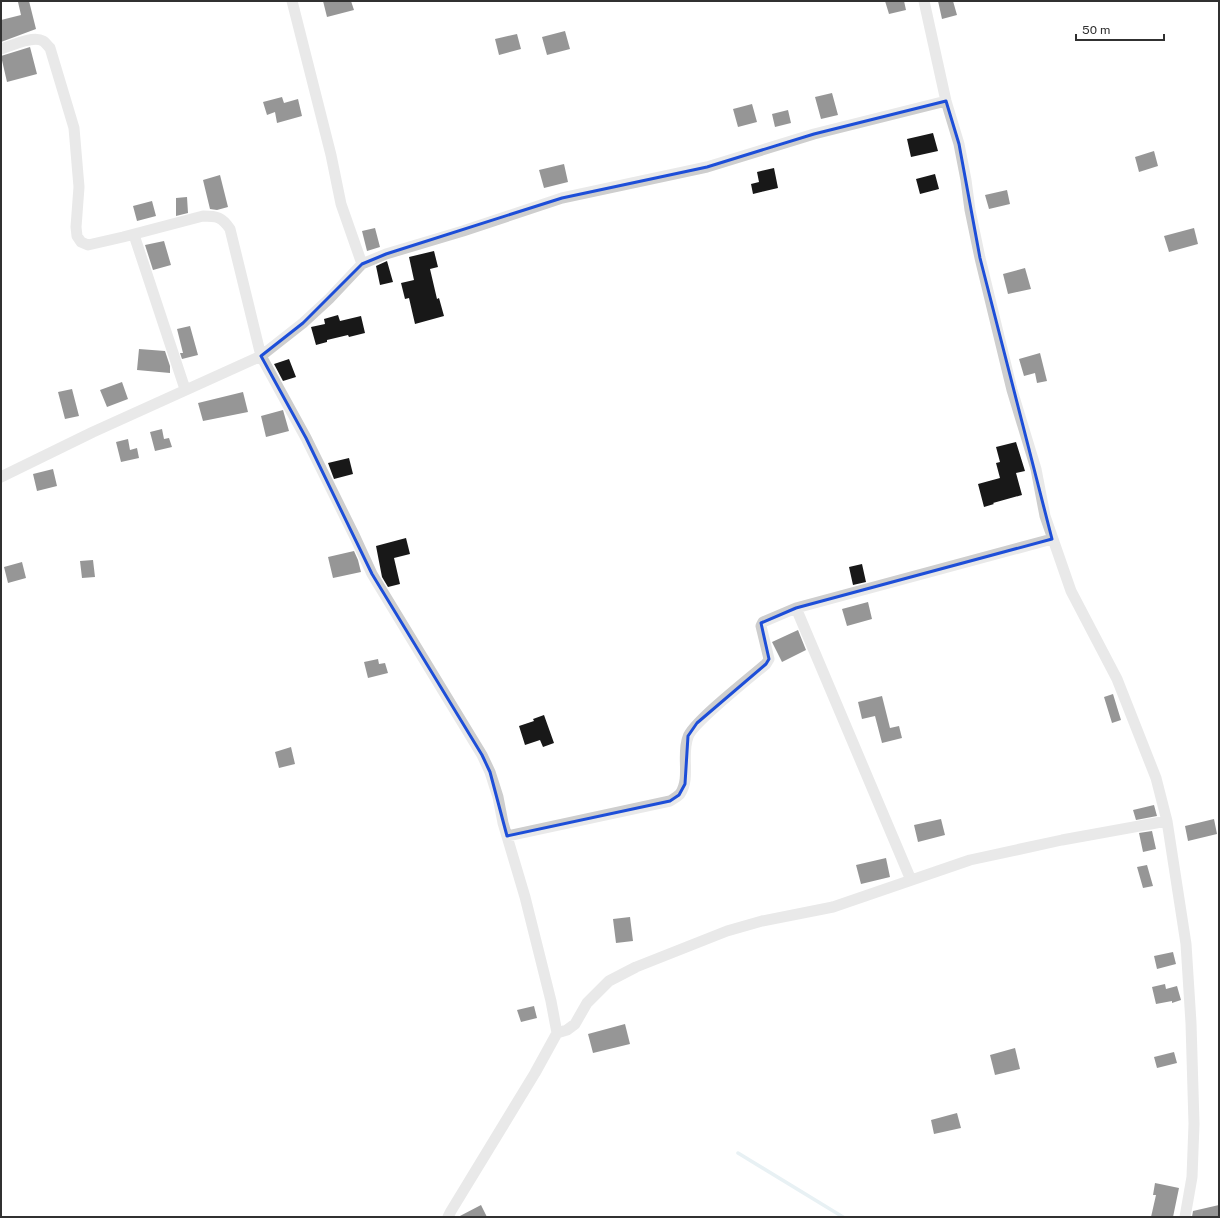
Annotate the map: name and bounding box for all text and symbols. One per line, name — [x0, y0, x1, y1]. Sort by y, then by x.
scale bar — [1076, 16, 1164, 42]
text: 50 m — [1082, 23, 1110, 37]

